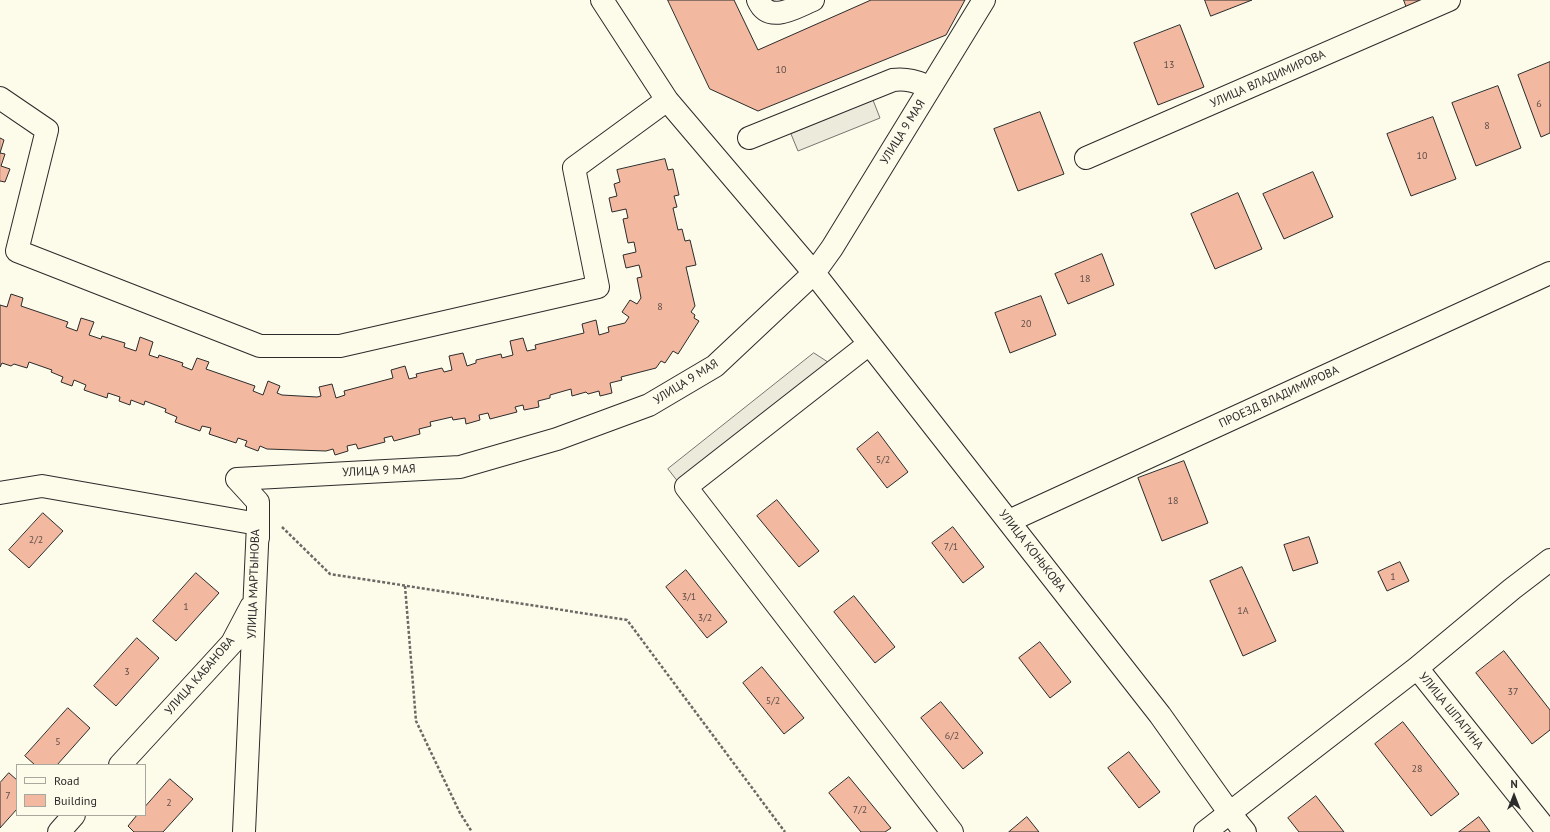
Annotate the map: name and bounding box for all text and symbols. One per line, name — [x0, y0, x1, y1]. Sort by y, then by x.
street label: УЛИЦА ВЛАДИМИРОВА — [1208, 47, 1328, 111]
house number: 13 — [1164, 59, 1174, 71]
house number: 10 — [776, 64, 786, 76]
street label: УЛИЦА 9 МАЯ — [877, 97, 929, 167]
house number: 6 — [1536, 98, 1542, 110]
house number: 8 — [1484, 120, 1490, 132]
house number: 10 — [1417, 150, 1427, 162]
house number: 18 — [1080, 273, 1090, 285]
house number: 8 — [657, 301, 663, 313]
house number: 20 — [1021, 318, 1031, 330]
street label: УЛИЦА 9 МАЯ — [651, 356, 721, 408]
street label: ПРОЕЗД ВЛАДИМИРОВА — [1217, 363, 1341, 431]
house number: 5/2 — [876, 454, 890, 466]
street label: УЛИЦА 9 МАЯ — [342, 462, 416, 480]
house number: 18 — [1168, 495, 1178, 507]
street label: УЛИЦА КОНЬКОВА — [996, 507, 1068, 595]
street label: УЛИЦА МАРТЫНОВА — [245, 529, 263, 639]
house number: 2/2 — [29, 534, 43, 546]
house number: 7/1 — [944, 541, 958, 553]
house number: 1 — [1390, 571, 1396, 583]
house number: 3/1 — [682, 591, 696, 603]
house number: 1 — [183, 601, 189, 613]
house number: 1А — [1237, 605, 1249, 617]
house number: 3/2 — [698, 612, 712, 624]
street label: УЛИЦА КАБАНОВА — [162, 634, 238, 718]
house number: 3 — [124, 666, 130, 678]
street label: УЛИЦА ШПАГИНА — [1416, 670, 1486, 752]
house number: 37 — [1508, 686, 1518, 698]
house number: 5/2 — [766, 695, 780, 707]
house number: 6/2 — [945, 730, 959, 742]
house number: 5 — [55, 736, 61, 748]
house number: 28 — [1412, 763, 1422, 775]
legend — [16, 764, 146, 816]
text: Road — [54, 773, 79, 788]
north arrow — [1494, 776, 1534, 816]
text: N — [1510, 777, 1518, 791]
house number: 7 — [5, 790, 11, 802]
text: Building — [54, 793, 97, 808]
house number: 2 — [166, 797, 172, 809]
house number: 7/2 — [853, 804, 867, 816]

